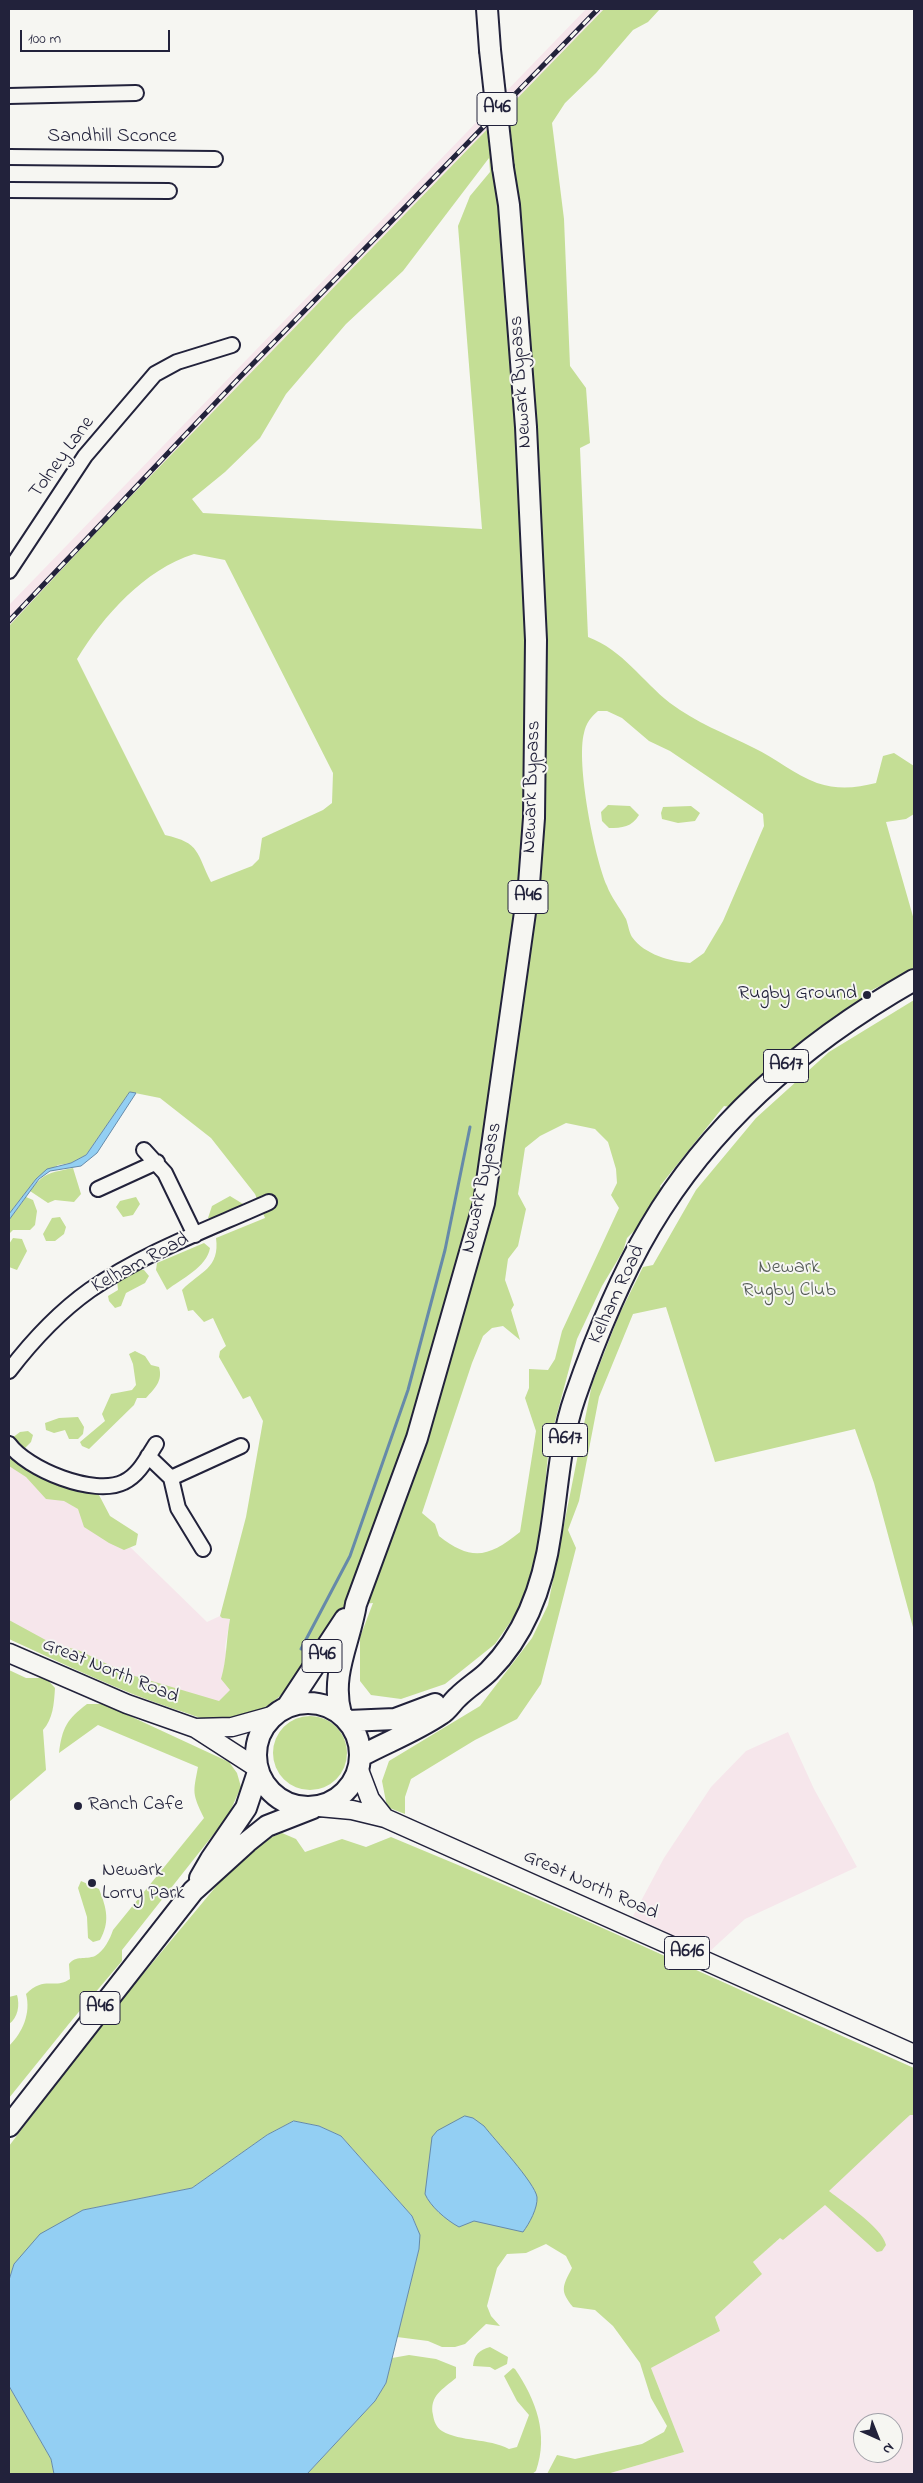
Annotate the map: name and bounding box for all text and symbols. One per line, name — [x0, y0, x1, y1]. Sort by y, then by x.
scale bar — [22, 20, 172, 52]
text: 100 m — [28, 28, 61, 50]
road number: A46 — [477, 92, 517, 126]
street label: Sandhill Sconce — [47, 126, 177, 150]
street label: Newark Bypass — [505, 315, 539, 449]
street label: Tolney Lane — [25, 412, 101, 504]
street label: Newark Bypass — [519, 720, 547, 854]
road number: A46 — [508, 880, 548, 914]
place label: Rugby Ground — [738, 983, 857, 1007]
marker: Rugby Ground — [861, 989, 873, 1001]
road number: A617 — [764, 1050, 808, 1082]
street label: Newark Bypass — [457, 1120, 509, 1256]
street label: Kelham Road — [88, 1228, 194, 1300]
street label: Kelham Road — [585, 1242, 651, 1348]
park label: Newark Rugby Club — [742, 1257, 836, 1304]
road number: A617 — [542, 1424, 588, 1456]
street label: Great North Road — [38, 1634, 182, 1710]
road number: A46 — [302, 1640, 342, 1672]
place label: Ranch Cafe — [88, 1794, 183, 1818]
marker: Ranch Cafe — [72, 1800, 84, 1812]
street label: Great North Road — [519, 1846, 661, 1926]
place label: Newark Lorry Park — [102, 1860, 184, 1907]
marker: Newark Lorry Park — [86, 1877, 98, 1889]
road number: A616 — [664, 1936, 710, 1970]
road number: A46 — [80, 1992, 120, 2025]
north arrow — [853, 2413, 903, 2463]
text: N — [877, 2438, 899, 2459]

